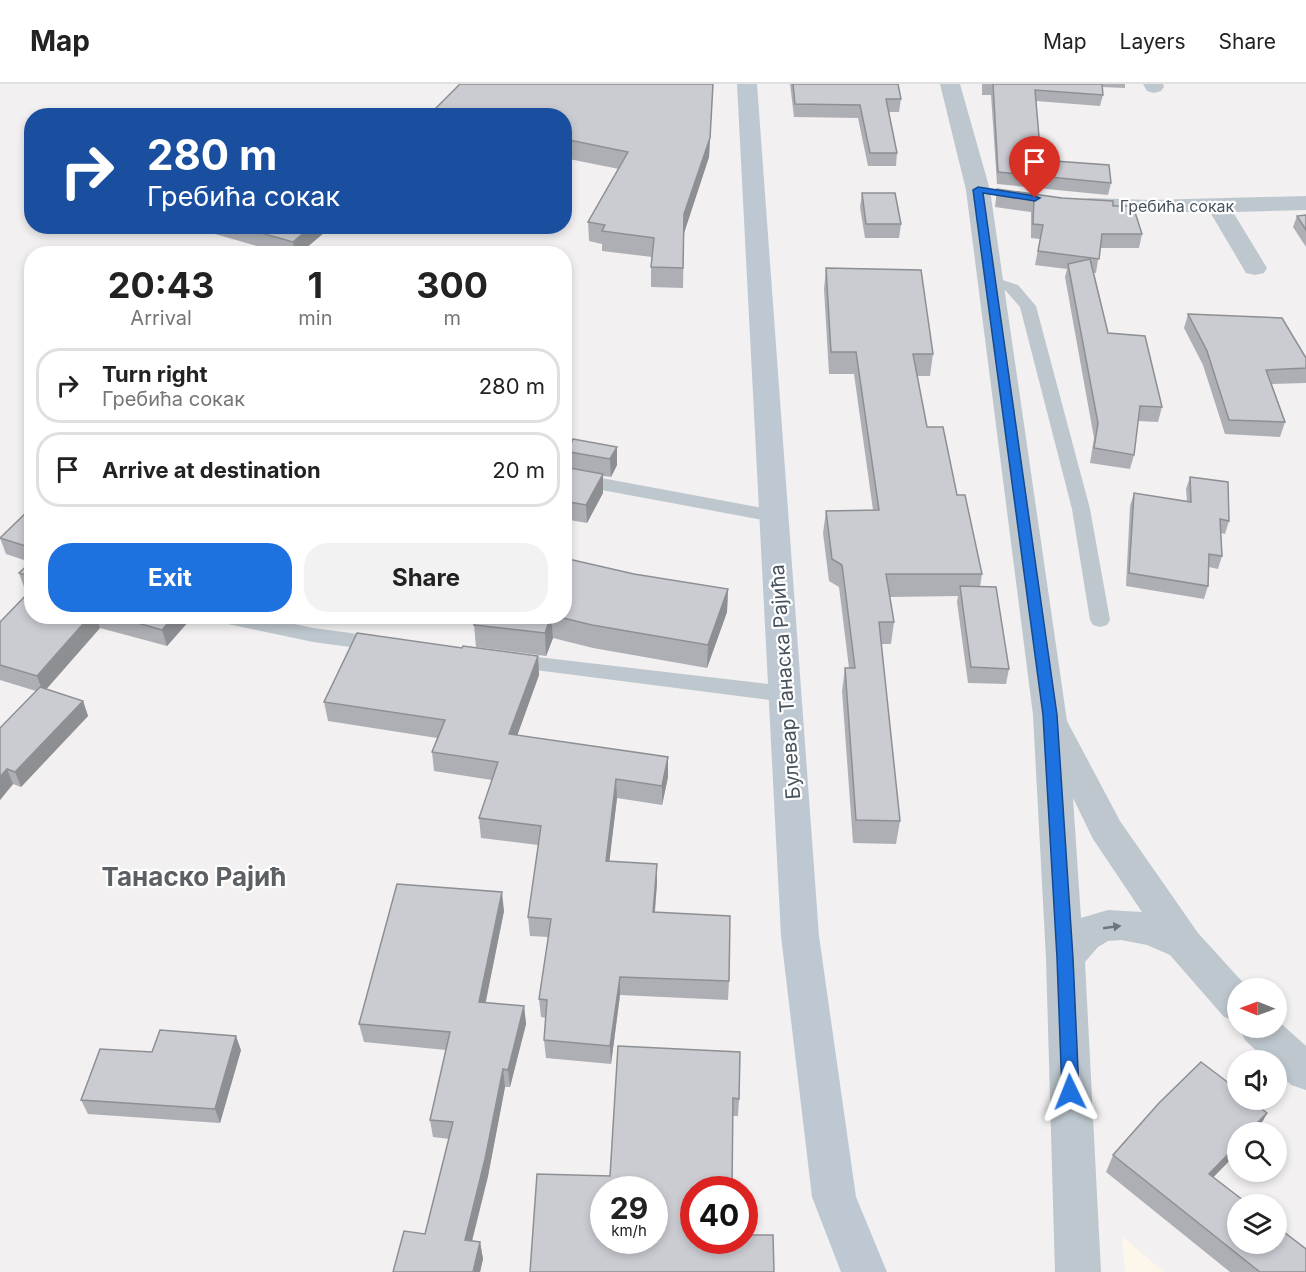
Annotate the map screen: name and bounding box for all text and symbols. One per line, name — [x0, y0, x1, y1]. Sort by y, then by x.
text: Map — [30, 24, 90, 58]
text: Map — [1043, 29, 1087, 54]
text: Layers — [1120, 29, 1186, 54]
text: Share — [1219, 29, 1276, 54]
text: 280 m — [147, 129, 277, 180]
icon: right — [48, 132, 126, 210]
pin — [1009, 136, 1060, 198]
icon: arrive — [1018, 145, 1051, 178]
text: Гребића сокак — [147, 180, 340, 213]
street label: Гребића сокак — [1120, 196, 1235, 216]
text: 20:43 — [108, 263, 214, 307]
text: 1 — [308, 263, 323, 307]
text: 300 — [416, 263, 488, 307]
text: Arrival — [130, 306, 192, 330]
text: min — [298, 306, 332, 330]
text: m — [443, 306, 461, 330]
text: Turn right — [102, 361, 208, 387]
icon: right — [51, 369, 84, 402]
text: 280 m — [479, 373, 545, 399]
text: Гребића сокак — [102, 387, 245, 411]
icon: arrive — [51, 453, 84, 486]
text: Arrive at destination — [102, 457, 321, 483]
text: 20 m — [492, 457, 545, 483]
button: Exit — [48, 543, 292, 612]
button: Share — [304, 543, 548, 612]
street label: Булевар Танаска Рајића — [765, 564, 805, 800]
district label: Танаско Рајић — [102, 861, 286, 892]
one-way arrow — [1103, 923, 1122, 932]
north arrow — [1227, 978, 1287, 1038]
map controls — [1227, 978, 1287, 1254]
button: sound — [1227, 1050, 1287, 1110]
position arrow — [1038, 1060, 1102, 1124]
button: search — [1227, 1122, 1287, 1182]
speed limit sign: 40 — [680, 1176, 758, 1254]
text: 29 — [610, 1190, 648, 1226]
button: layers — [1227, 1194, 1287, 1254]
text: km/h — [611, 1221, 647, 1240]

